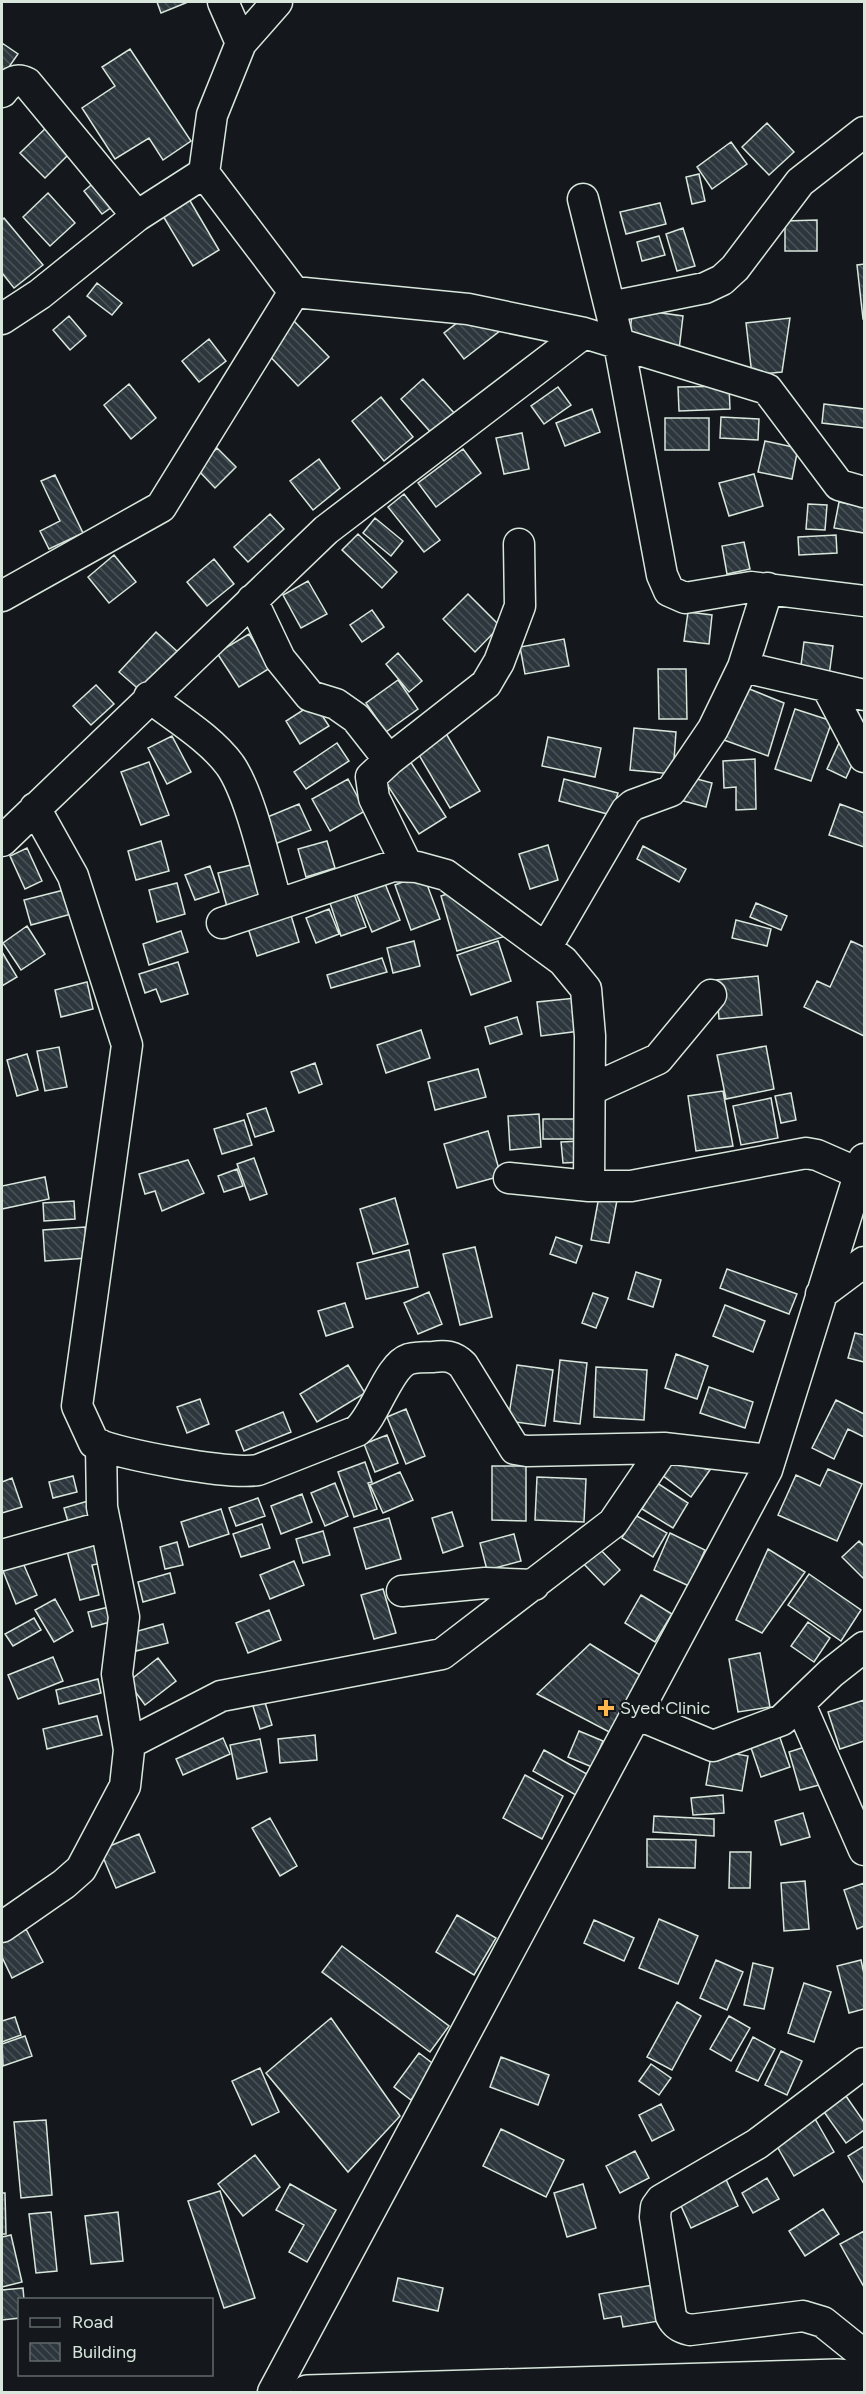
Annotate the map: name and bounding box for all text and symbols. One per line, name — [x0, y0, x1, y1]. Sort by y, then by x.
place label: Syed Clinic — [620, 1697, 710, 1719]
marker: Syed Clinic — [597, 1699, 615, 1717]
legend — [18, 2298, 213, 2376]
text: Road — [72, 2311, 113, 2333]
text: Building — [72, 2341, 137, 2363]

